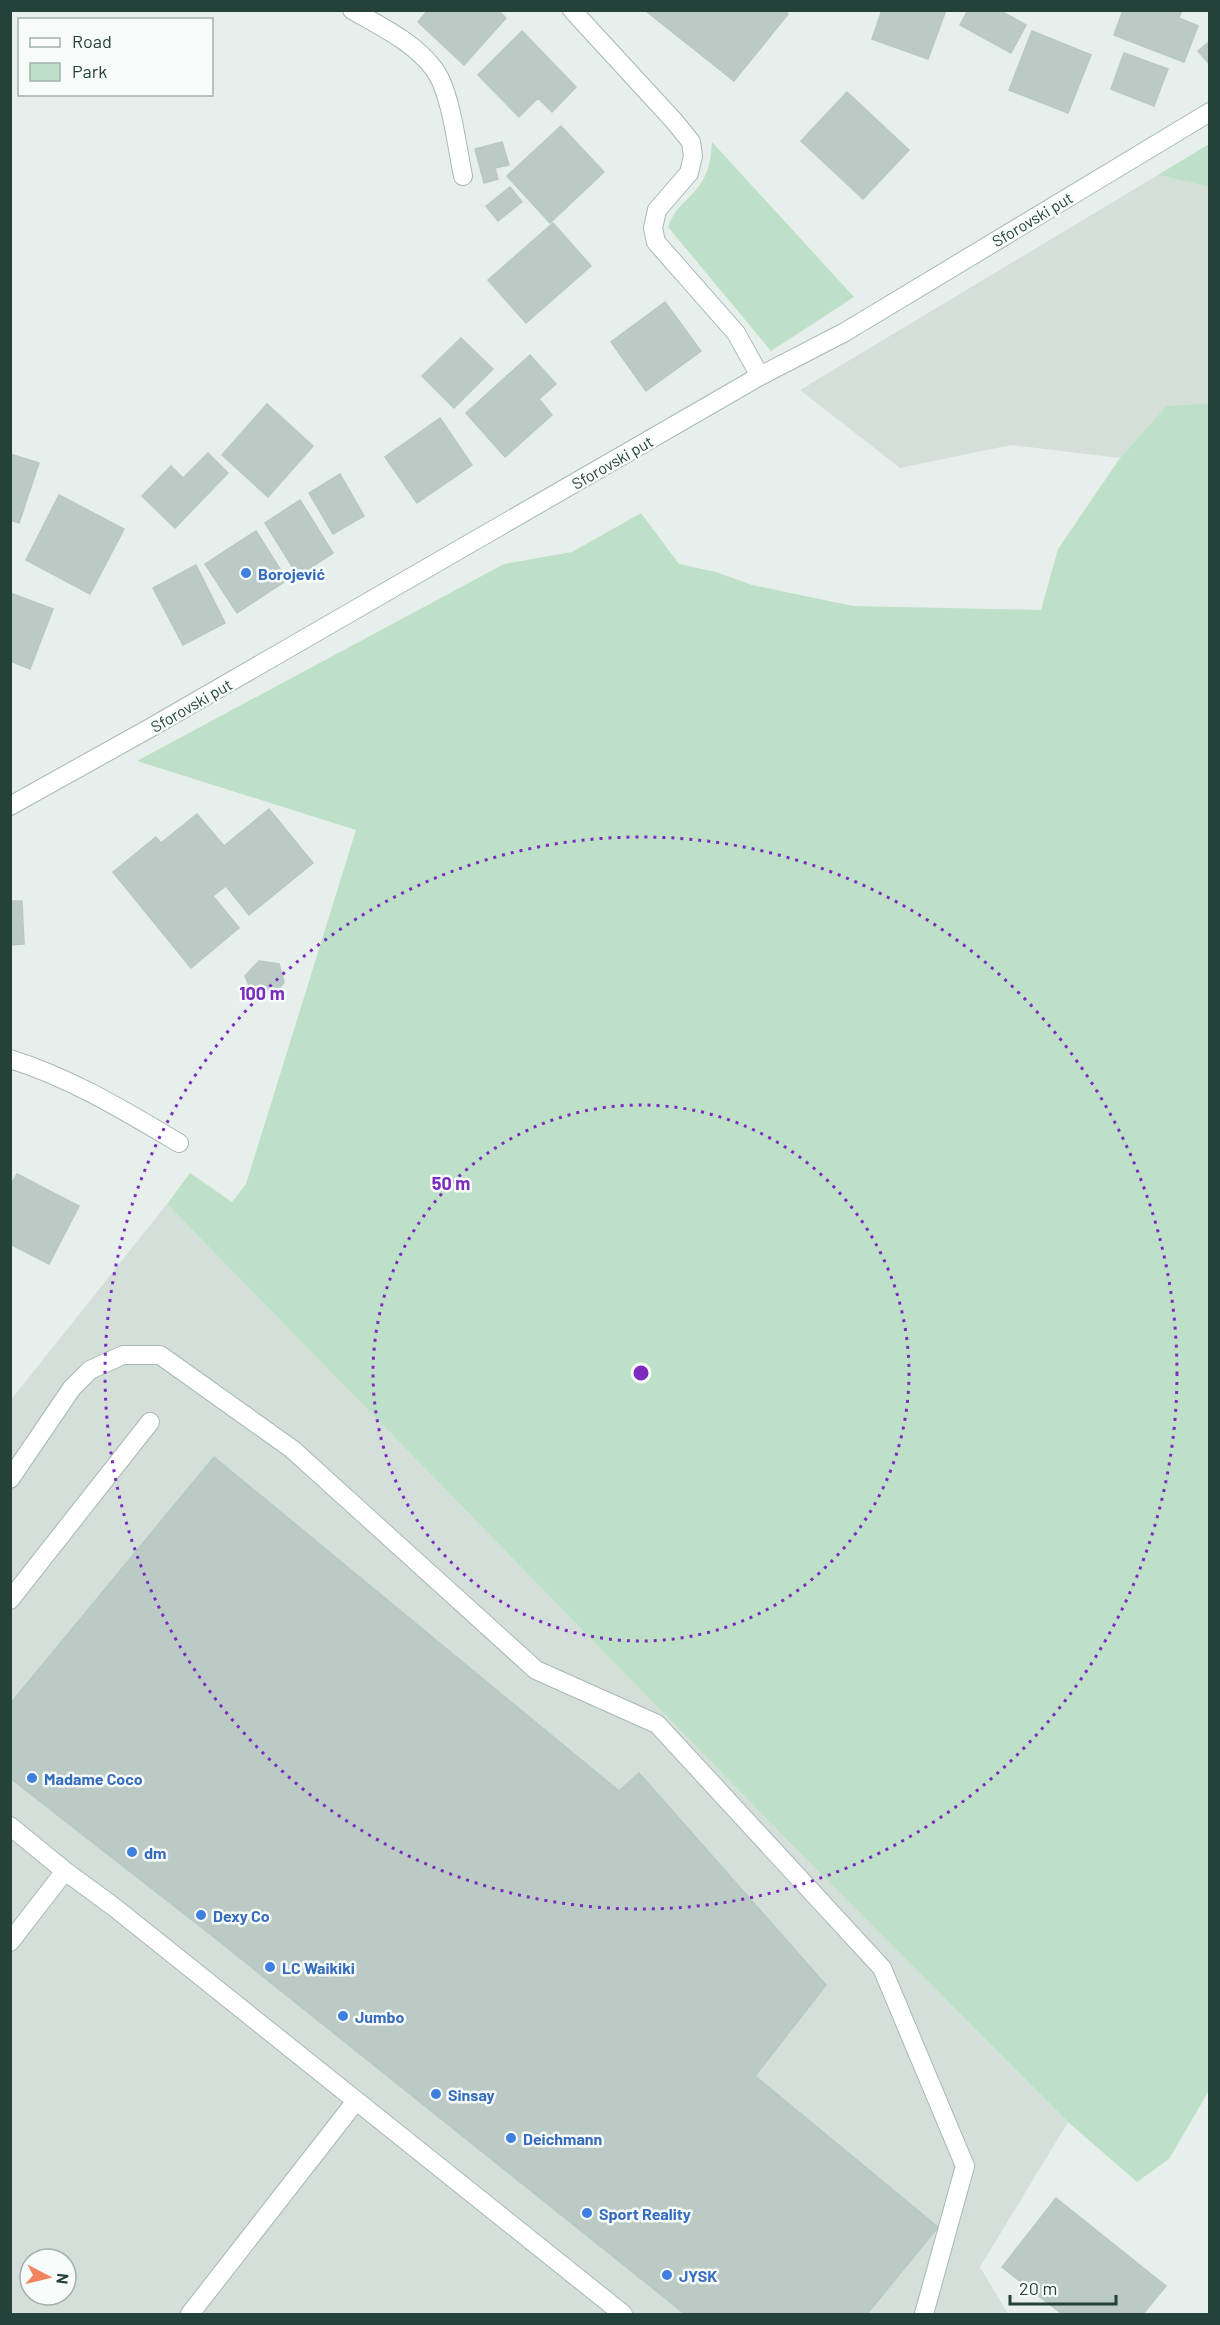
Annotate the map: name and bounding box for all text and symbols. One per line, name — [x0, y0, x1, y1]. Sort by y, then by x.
legend — [18, 18, 213, 96]
text: Road — [72, 30, 112, 52]
text: Park — [72, 60, 107, 82]
street label: Sforovski put — [988, 188, 1076, 250]
street label: Sforovski put — [568, 431, 656, 493]
place label: Borojević — [258, 564, 325, 583]
marker: Borojević — [239, 566, 253, 580]
street label: Sforovski put — [147, 674, 235, 736]
text: 100 m — [239, 982, 285, 1004]
text: 50 m — [432, 1172, 470, 1194]
centre of rings — [631, 1363, 651, 1383]
place label: Madame Coco — [44, 1769, 143, 1788]
marker: Madame Coco — [25, 1771, 39, 1785]
place label: dm — [144, 1843, 166, 1862]
marker: dm — [125, 1845, 139, 1859]
place label: Dexy Co — [213, 1906, 270, 1925]
marker: Dexy Co — [194, 1908, 208, 1922]
place label: LC Waikiki — [282, 1958, 355, 1977]
marker: LC Waikiki — [263, 1960, 277, 1974]
place label: Jumbo — [355, 2007, 404, 2026]
marker: Jumbo — [336, 2009, 350, 2023]
place label: Sinsay — [448, 2085, 495, 2104]
marker: Sinsay — [429, 2087, 443, 2101]
place label: Deichmann — [523, 2129, 602, 2148]
marker: Deichmann — [504, 2131, 518, 2145]
place label: Sport Reality — [599, 2204, 691, 2223]
marker: Sport Reality — [580, 2206, 594, 2220]
north arrow — [18, 2247, 78, 2307]
place label: JYSK — [679, 2266, 717, 2285]
marker: JYSK — [660, 2268, 674, 2282]
scale bar — [1010, 2268, 1116, 2306]
text: N — [53, 2272, 73, 2285]
text: 20 m — [1019, 2277, 1057, 2299]

